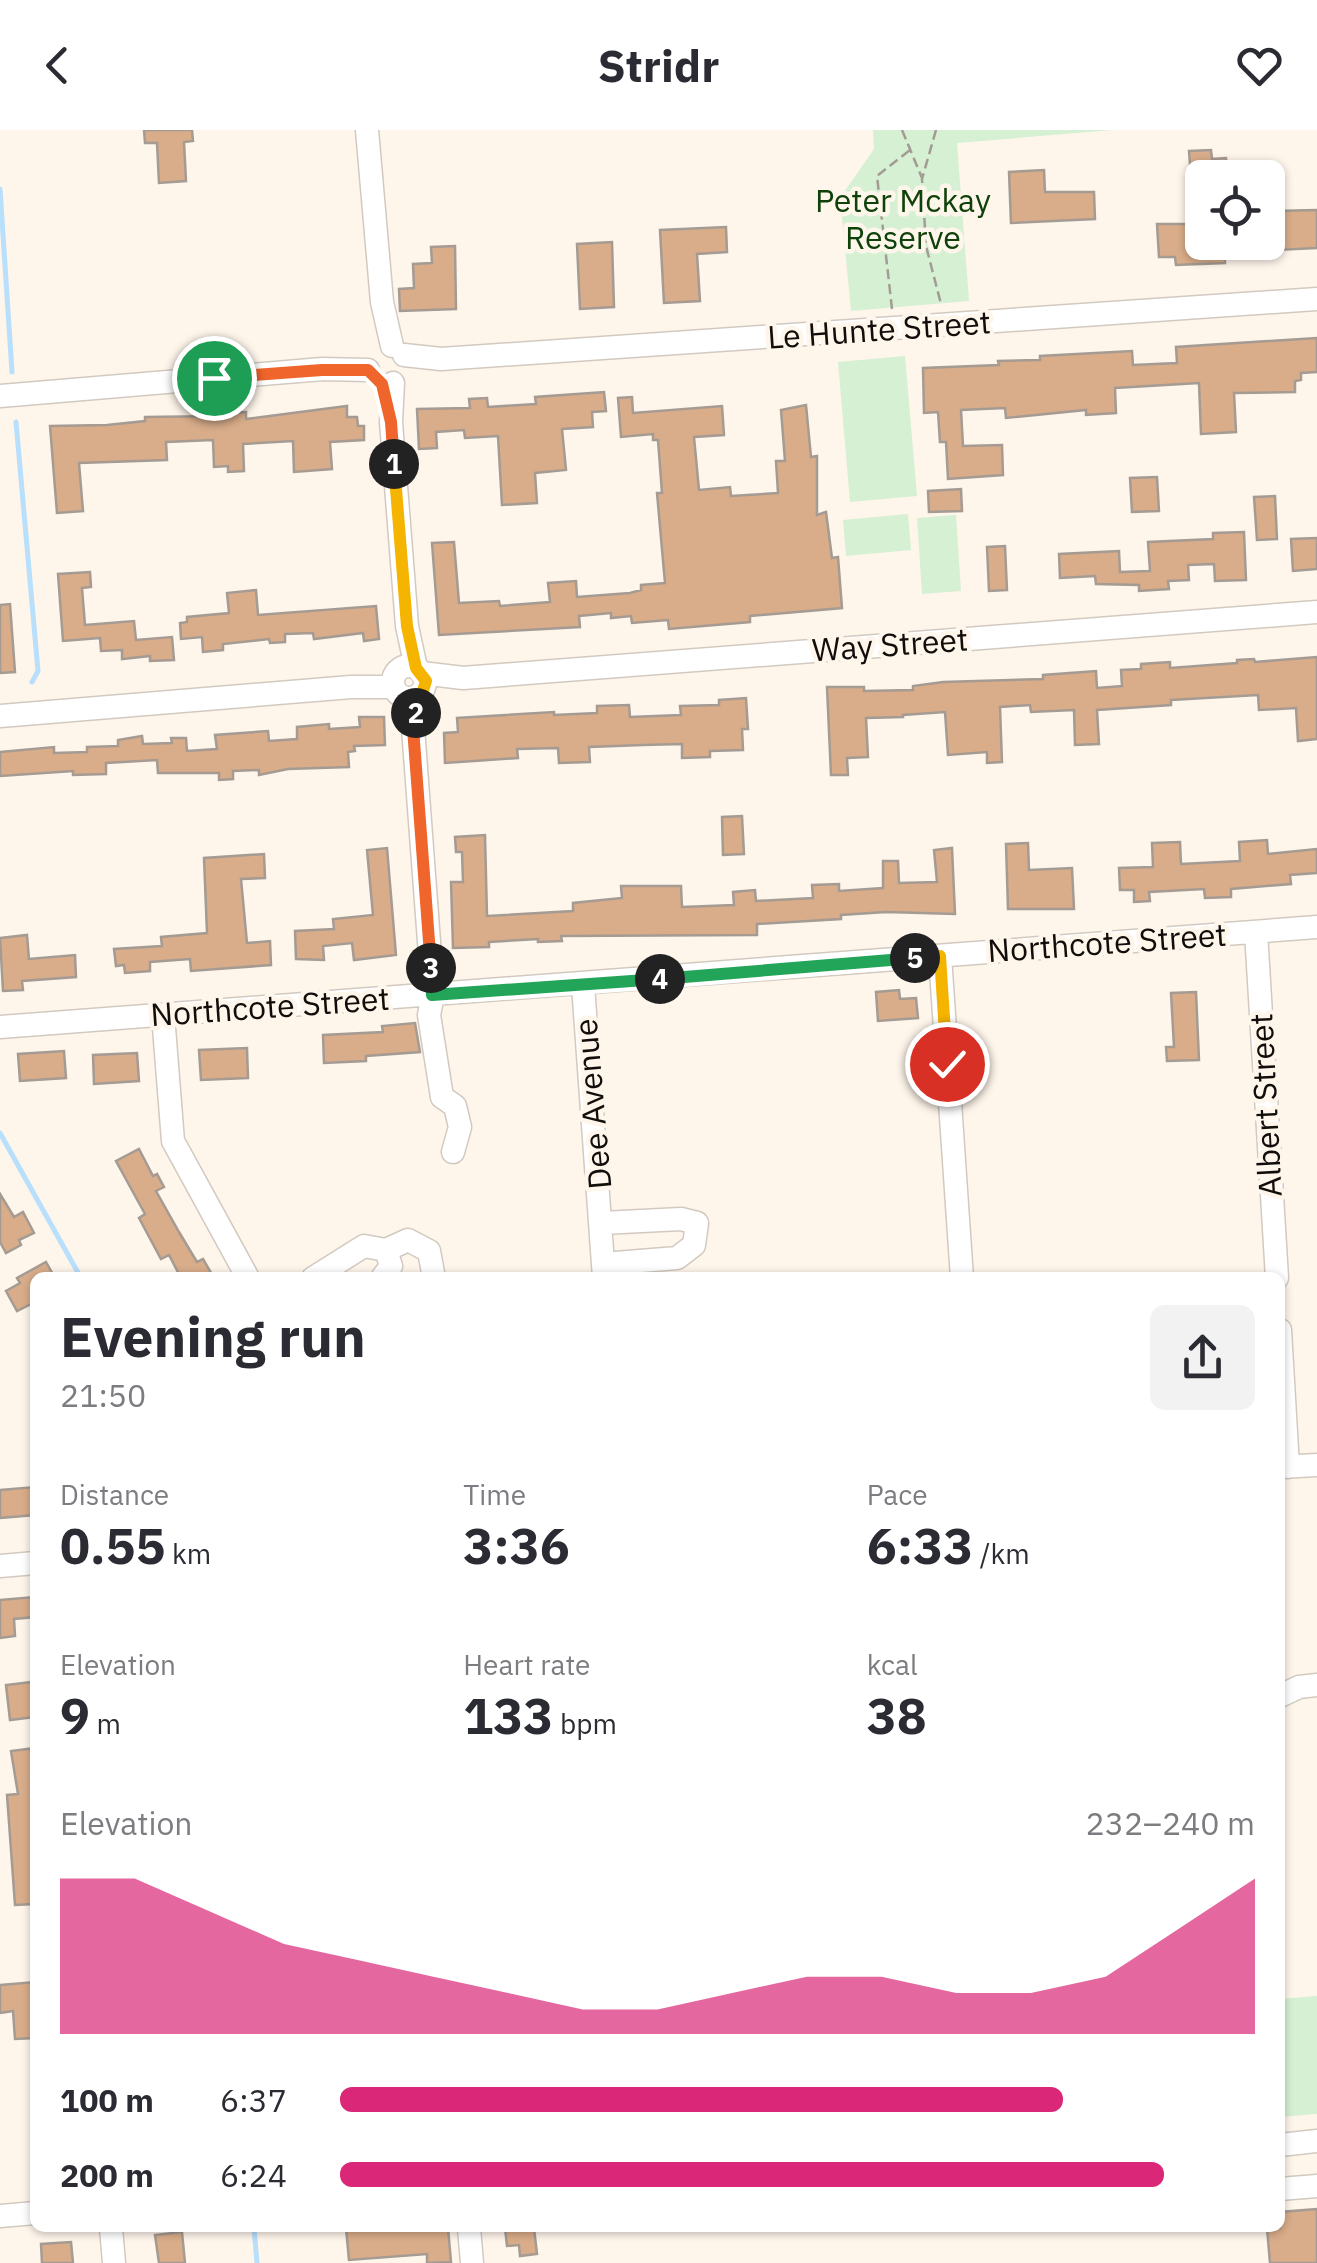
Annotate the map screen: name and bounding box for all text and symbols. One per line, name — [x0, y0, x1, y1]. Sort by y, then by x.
text: Stridr — [598, 36, 719, 94]
icon: back — [30, 38, 85, 93]
icon: heart — [1232, 38, 1287, 93]
map controls — [1185, 160, 1285, 260]
button: locate — [1185, 160, 1285, 260]
park label: Peter Mckay Reserve — [815, 179, 991, 258]
street label: Le Hunte Street — [766, 300, 992, 358]
pin — [172, 336, 257, 421]
icon: arrive — [187, 351, 242, 406]
pin: 1 — [369, 439, 419, 489]
text: 1 — [386, 445, 402, 482]
street label: Way Street — [810, 618, 969, 670]
pin: 2 — [391, 688, 441, 738]
text: 2 — [408, 694, 424, 731]
street label: Northcote Street — [986, 913, 1228, 971]
pin: 5 — [890, 933, 940, 983]
text: 5 — [907, 939, 923, 976]
pin: 3 — [406, 943, 456, 993]
text: 3 — [423, 949, 439, 986]
pin: 4 — [635, 954, 685, 1004]
text: 4 — [652, 960, 668, 997]
street label: Northcote Street — [149, 977, 391, 1035]
street label: Albert Street — [1239, 1012, 1291, 1198]
street label: Dee Avenue — [564, 1017, 620, 1191]
pin — [905, 1022, 990, 1107]
icon: check — [920, 1037, 975, 1092]
text: Evening run — [60, 1301, 366, 1372]
button: share — [1150, 1305, 1255, 1410]
text: 21:50 — [60, 1374, 146, 1416]
text: Distance — [60, 1476, 169, 1513]
text: Time — [463, 1476, 526, 1513]
text: Pace — [867, 1476, 928, 1513]
text: 0.55 — [60, 1513, 166, 1578]
text: 3:36 — [463, 1513, 570, 1578]
text: 6:33 — [867, 1513, 973, 1578]
text: km — [166, 1535, 211, 1572]
text: /km — [973, 1535, 1030, 1572]
text: Elevation — [60, 1646, 176, 1683]
text: Heart rate — [463, 1646, 590, 1683]
text: kcal — [867, 1646, 918, 1683]
text: 9 — [60, 1683, 90, 1748]
text: 133 — [463, 1683, 553, 1748]
text: 38 — [867, 1683, 927, 1748]
text: m — [90, 1705, 121, 1742]
text: bpm — [553, 1705, 617, 1742]
text: Elevation — [60, 1802, 193, 1844]
text: 232–240 m — [1085, 1802, 1255, 1844]
text: 100 m — [60, 2079, 154, 2121]
text: 6:37 — [220, 2079, 287, 2121]
text: 200 m — [60, 2154, 154, 2196]
text: 6:24 — [220, 2154, 287, 2196]

